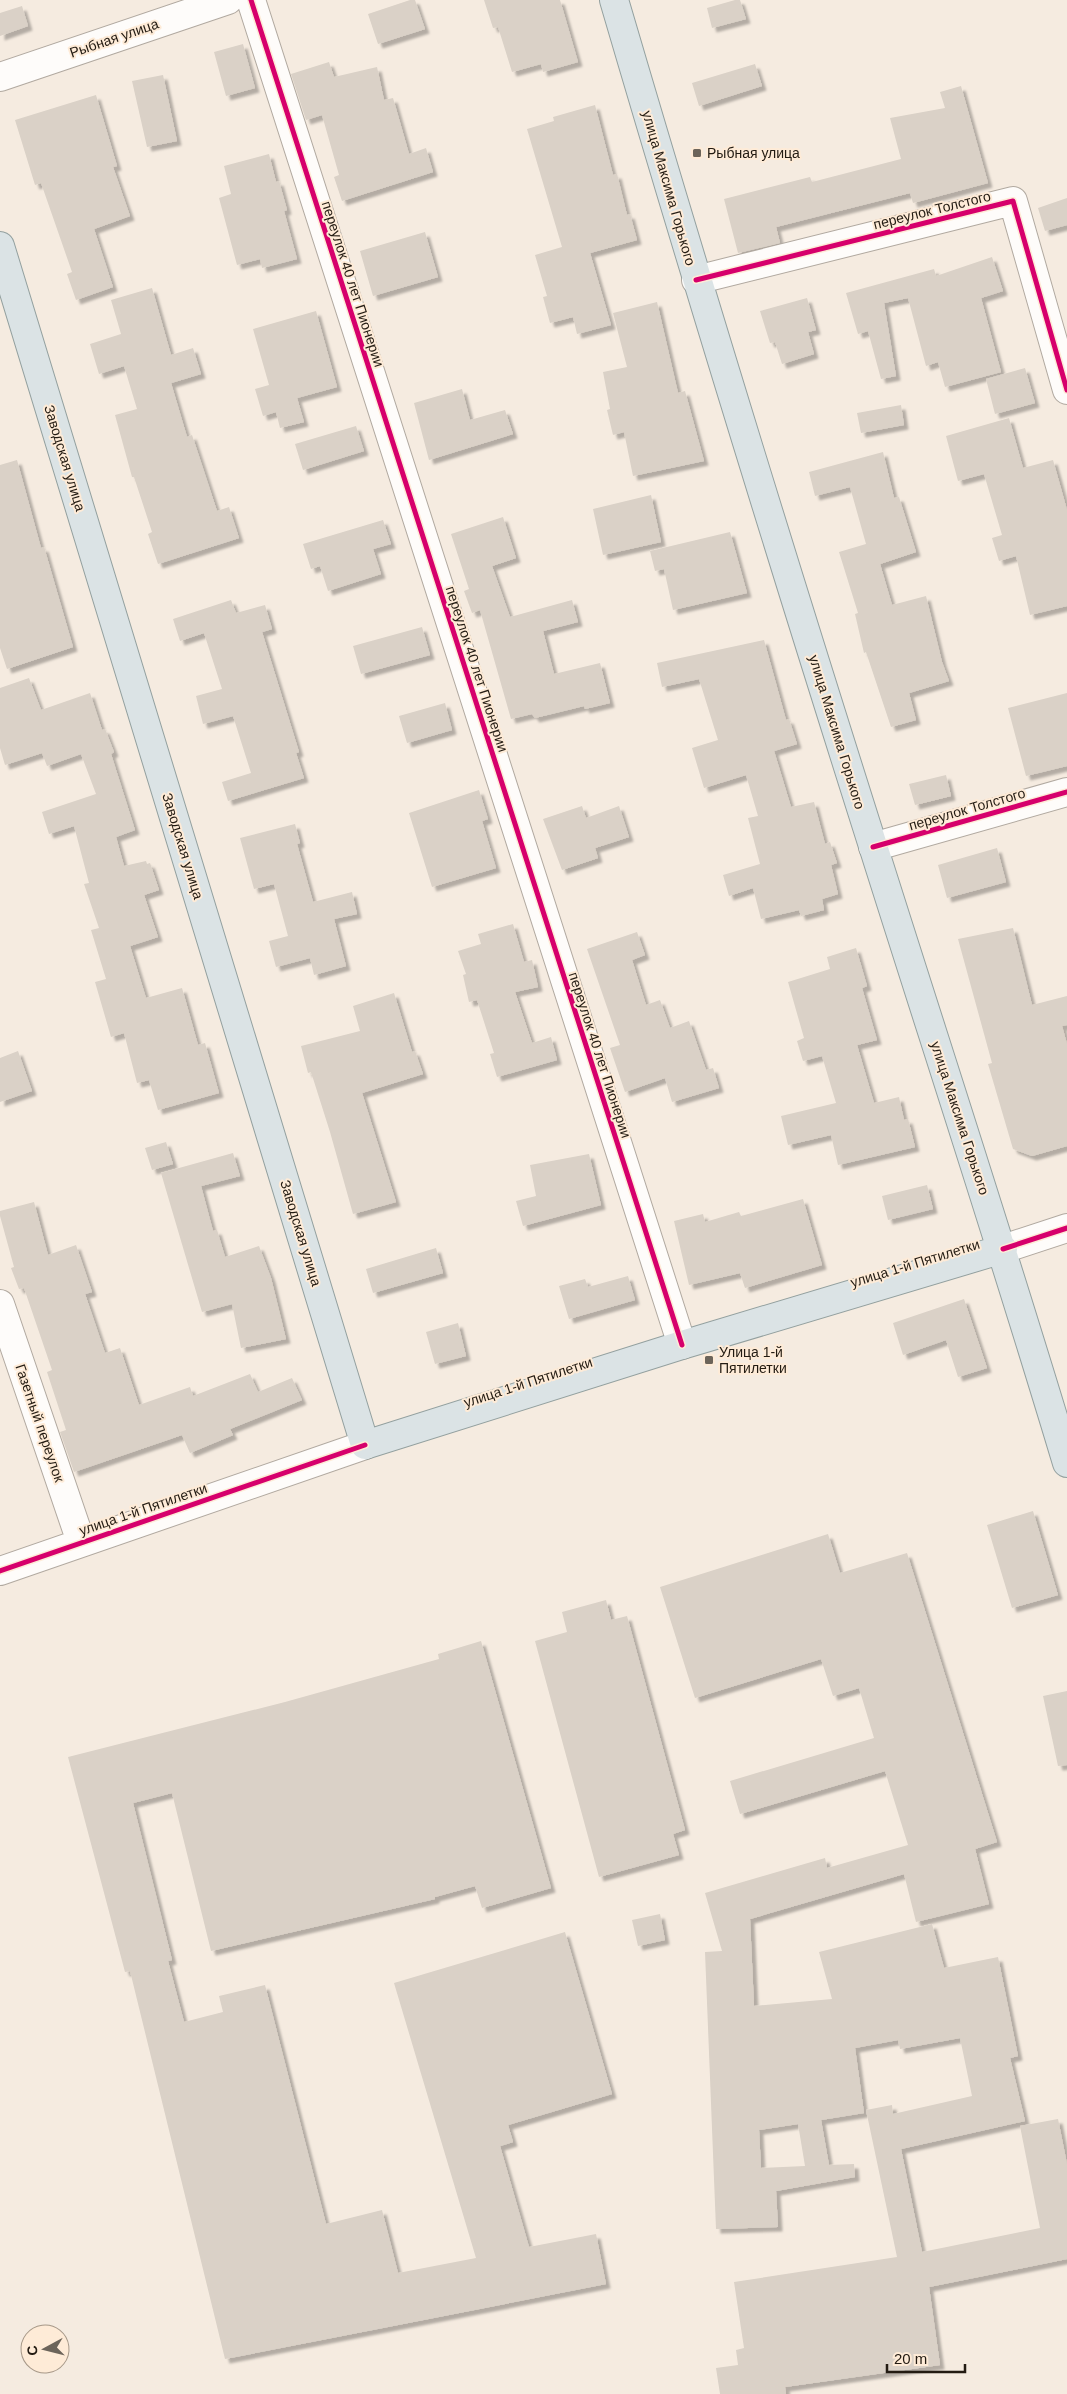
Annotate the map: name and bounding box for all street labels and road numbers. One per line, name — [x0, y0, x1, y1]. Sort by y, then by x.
street label: Рыбная улица — [67, 15, 161, 61]
street label: улица Максима Горького — [639, 109, 699, 268]
street label: переулок Толстого — [872, 188, 993, 232]
street label: переулок 40 лет Пионерии — [319, 199, 387, 369]
street label: Заводская улица — [41, 403, 89, 513]
street label: переулок 40 лет Пионерии — [443, 584, 511, 754]
street label: улица Максима Горького — [806, 653, 868, 811]
street label: переулок Толстого — [907, 785, 1027, 833]
street label: Заводская улица — [159, 791, 207, 901]
street label: переулок 40 лет Пионерии — [566, 970, 634, 1140]
street label: улица Максима Горького — [928, 1039, 992, 1197]
street label: Заводская улица — [277, 1178, 325, 1288]
street label: улица 1-й Пятилетки — [848, 1236, 982, 1290]
street label: улица 1-й Пятилетки — [462, 1354, 594, 1410]
street label: Газетный переулок — [12, 1362, 68, 1485]
street label: улица 1-й Пятилетки — [77, 1480, 209, 1538]

